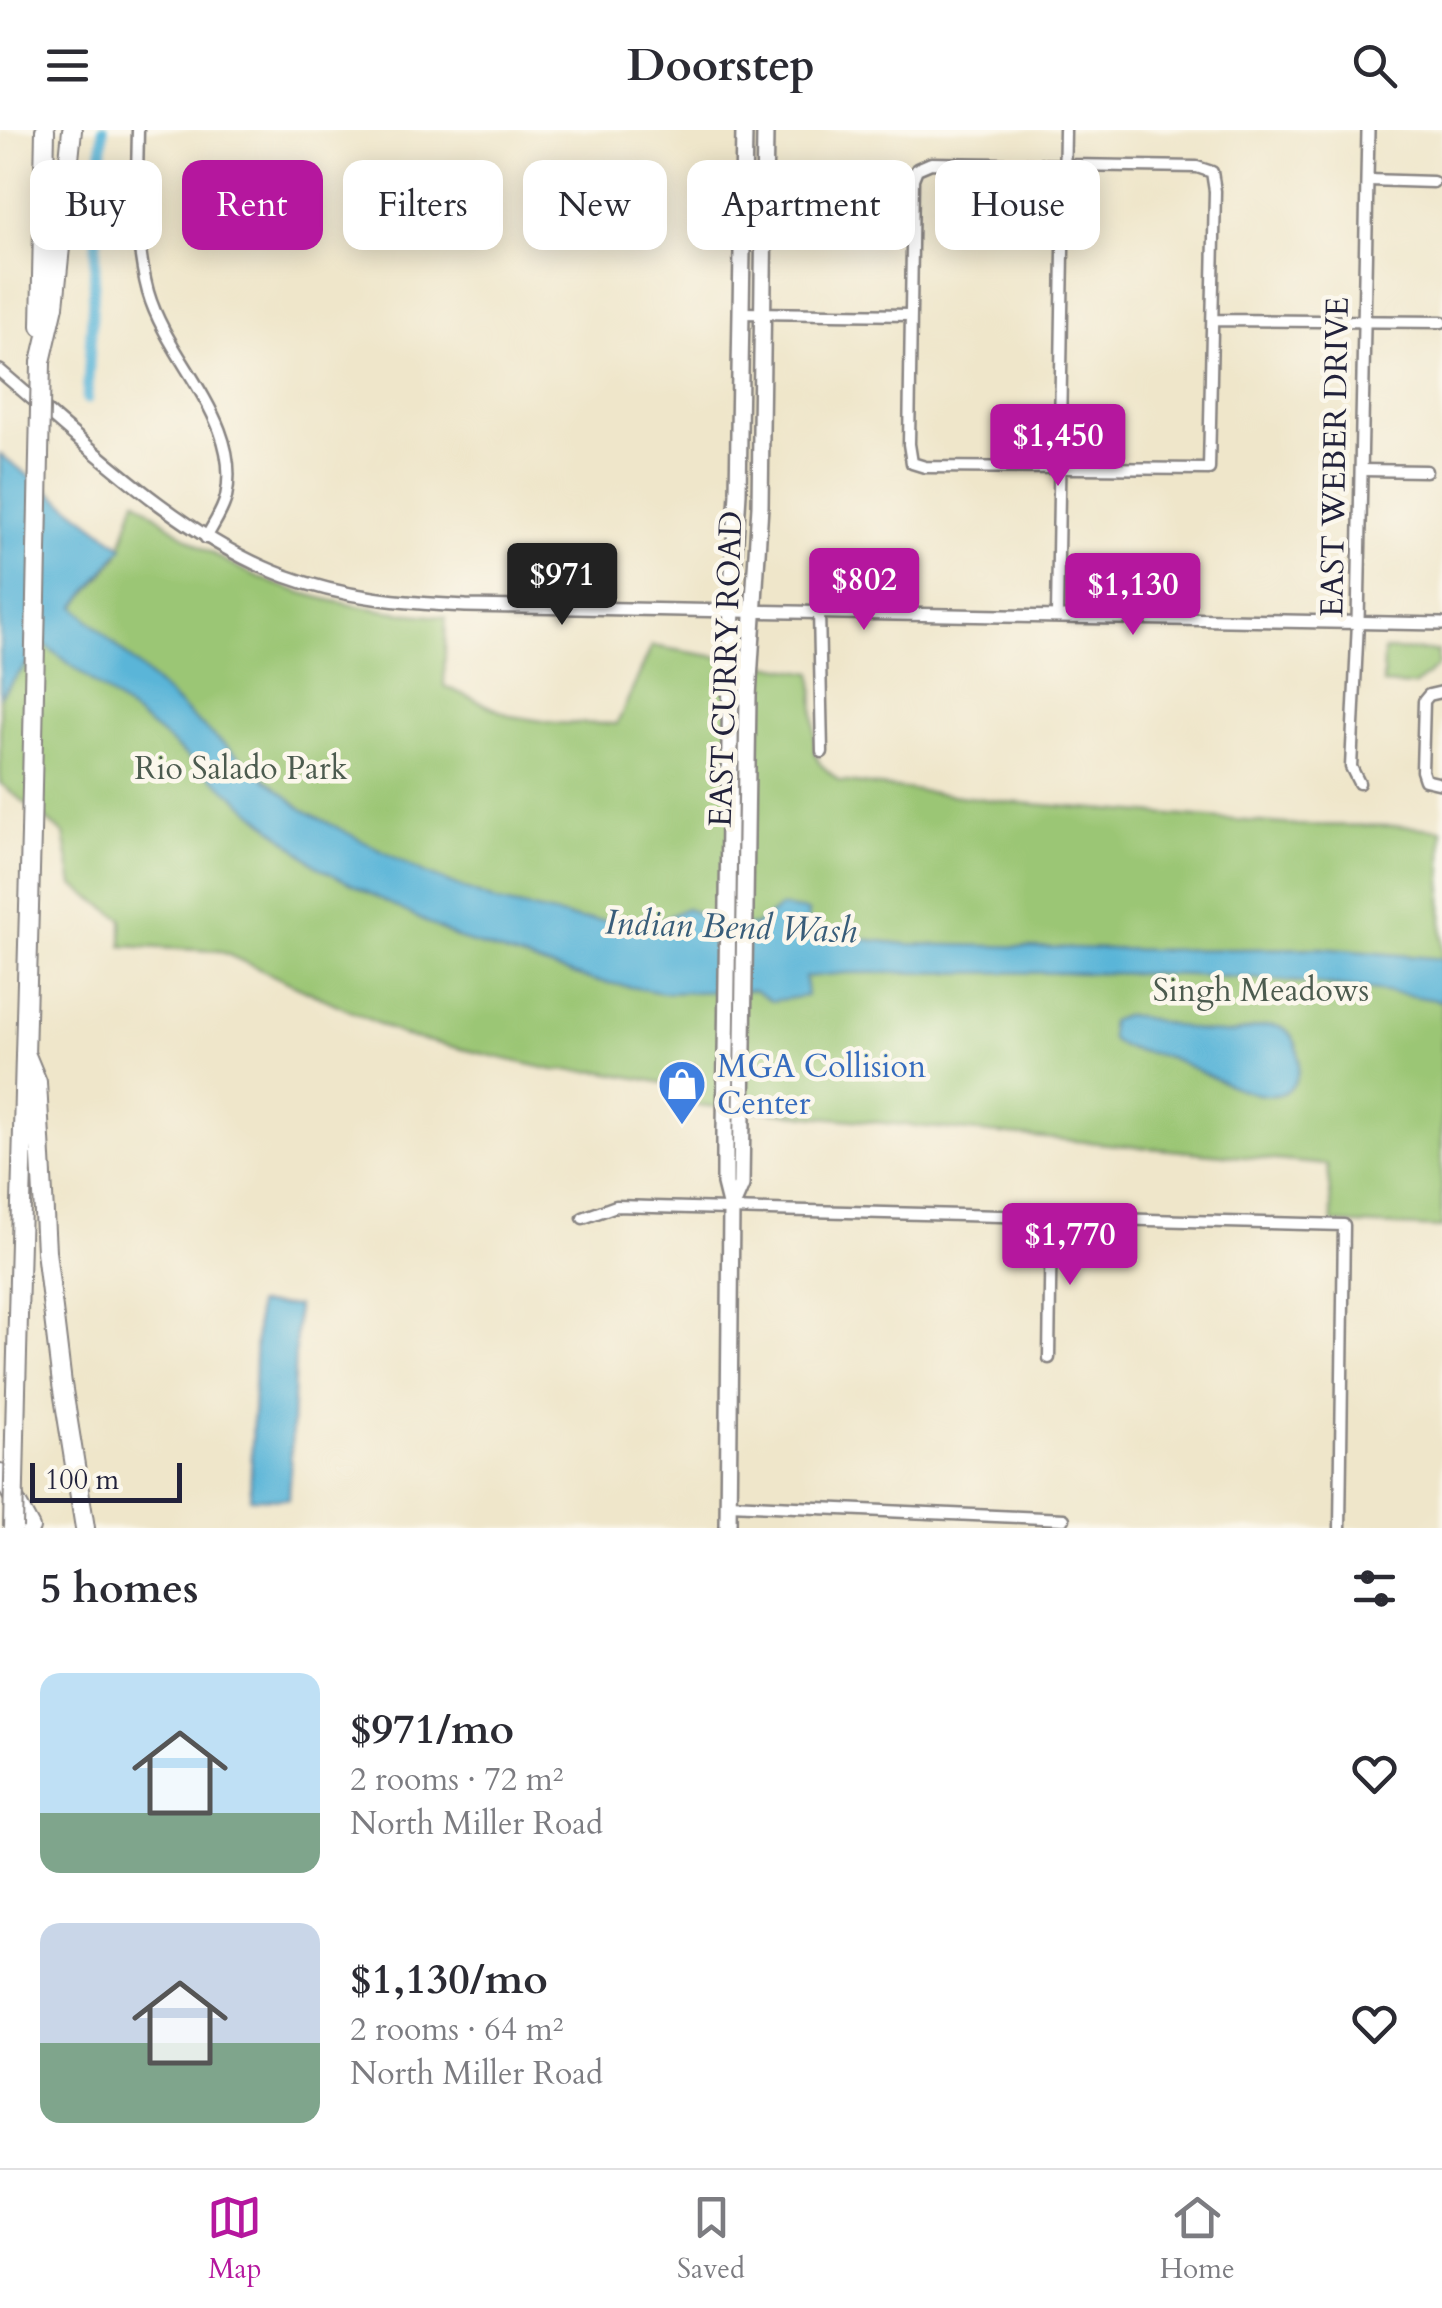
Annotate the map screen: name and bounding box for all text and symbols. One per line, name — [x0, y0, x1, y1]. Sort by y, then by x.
text: Doorstep — [627, 35, 815, 96]
icon: menu — [40, 38, 95, 93]
icon: search — [1347, 38, 1402, 93]
chip: Buy — [30, 160, 162, 250]
chip: Rent — [182, 160, 323, 250]
chip: Filters — [343, 160, 503, 250]
chip: New — [523, 160, 667, 250]
chip: Apartment — [687, 160, 915, 250]
chip: House — [935, 160, 1100, 250]
street label: EAST WEBER DRIVE — [1310, 296, 1360, 618]
pin: $1,450 — [977, 404, 1139, 489]
text: $1,450 — [1012, 414, 1104, 458]
street label: EAST CURRY ROAD — [698, 510, 754, 828]
pin: $971 — [503, 543, 621, 628]
pin: $802 — [805, 548, 923, 633]
text: $971 — [529, 553, 595, 597]
pin: $1,130 — [1052, 553, 1214, 638]
text: $802 — [831, 558, 897, 602]
text: $1,130 — [1087, 563, 1179, 607]
park label: Rio Salado Park — [134, 747, 348, 791]
water label: Indian Bend Wash — [604, 899, 858, 955]
park label: Singh Meadows — [1153, 969, 1369, 1013]
place label: MGA Collision Center — [717, 1045, 926, 1126]
shop icon: MGA Collision Center — [656, 1058, 708, 1126]
pin: $1,770 — [989, 1203, 1151, 1288]
text: $1,770 — [1024, 1213, 1116, 1257]
scale bar — [30, 1458, 182, 1502]
text: 100 m — [45, 1461, 119, 1499]
text: 5 homes — [40, 1560, 198, 1617]
icon: filters — [1347, 1561, 1402, 1616]
text: $971/mo — [350, 1701, 514, 1758]
icon: home — [120, 1713, 240, 1833]
icon: heart — [1347, 1746, 1402, 1801]
text: 2 rooms · 72 m² — [350, 1758, 563, 1802]
text: North Miller Road — [350, 1802, 603, 1846]
text: $1,130/mo — [350, 1951, 548, 2008]
icon: home — [120, 1963, 240, 2083]
icon: heart — [1347, 1996, 1402, 2051]
text: 2 rooms · 64 m² — [350, 2008, 563, 2052]
text: North Miller Road — [350, 2052, 603, 2096]
tab: Map — [207, 2190, 262, 2288]
tab: Saved — [677, 2190, 745, 2288]
tab: Home — [1160, 2190, 1235, 2288]

